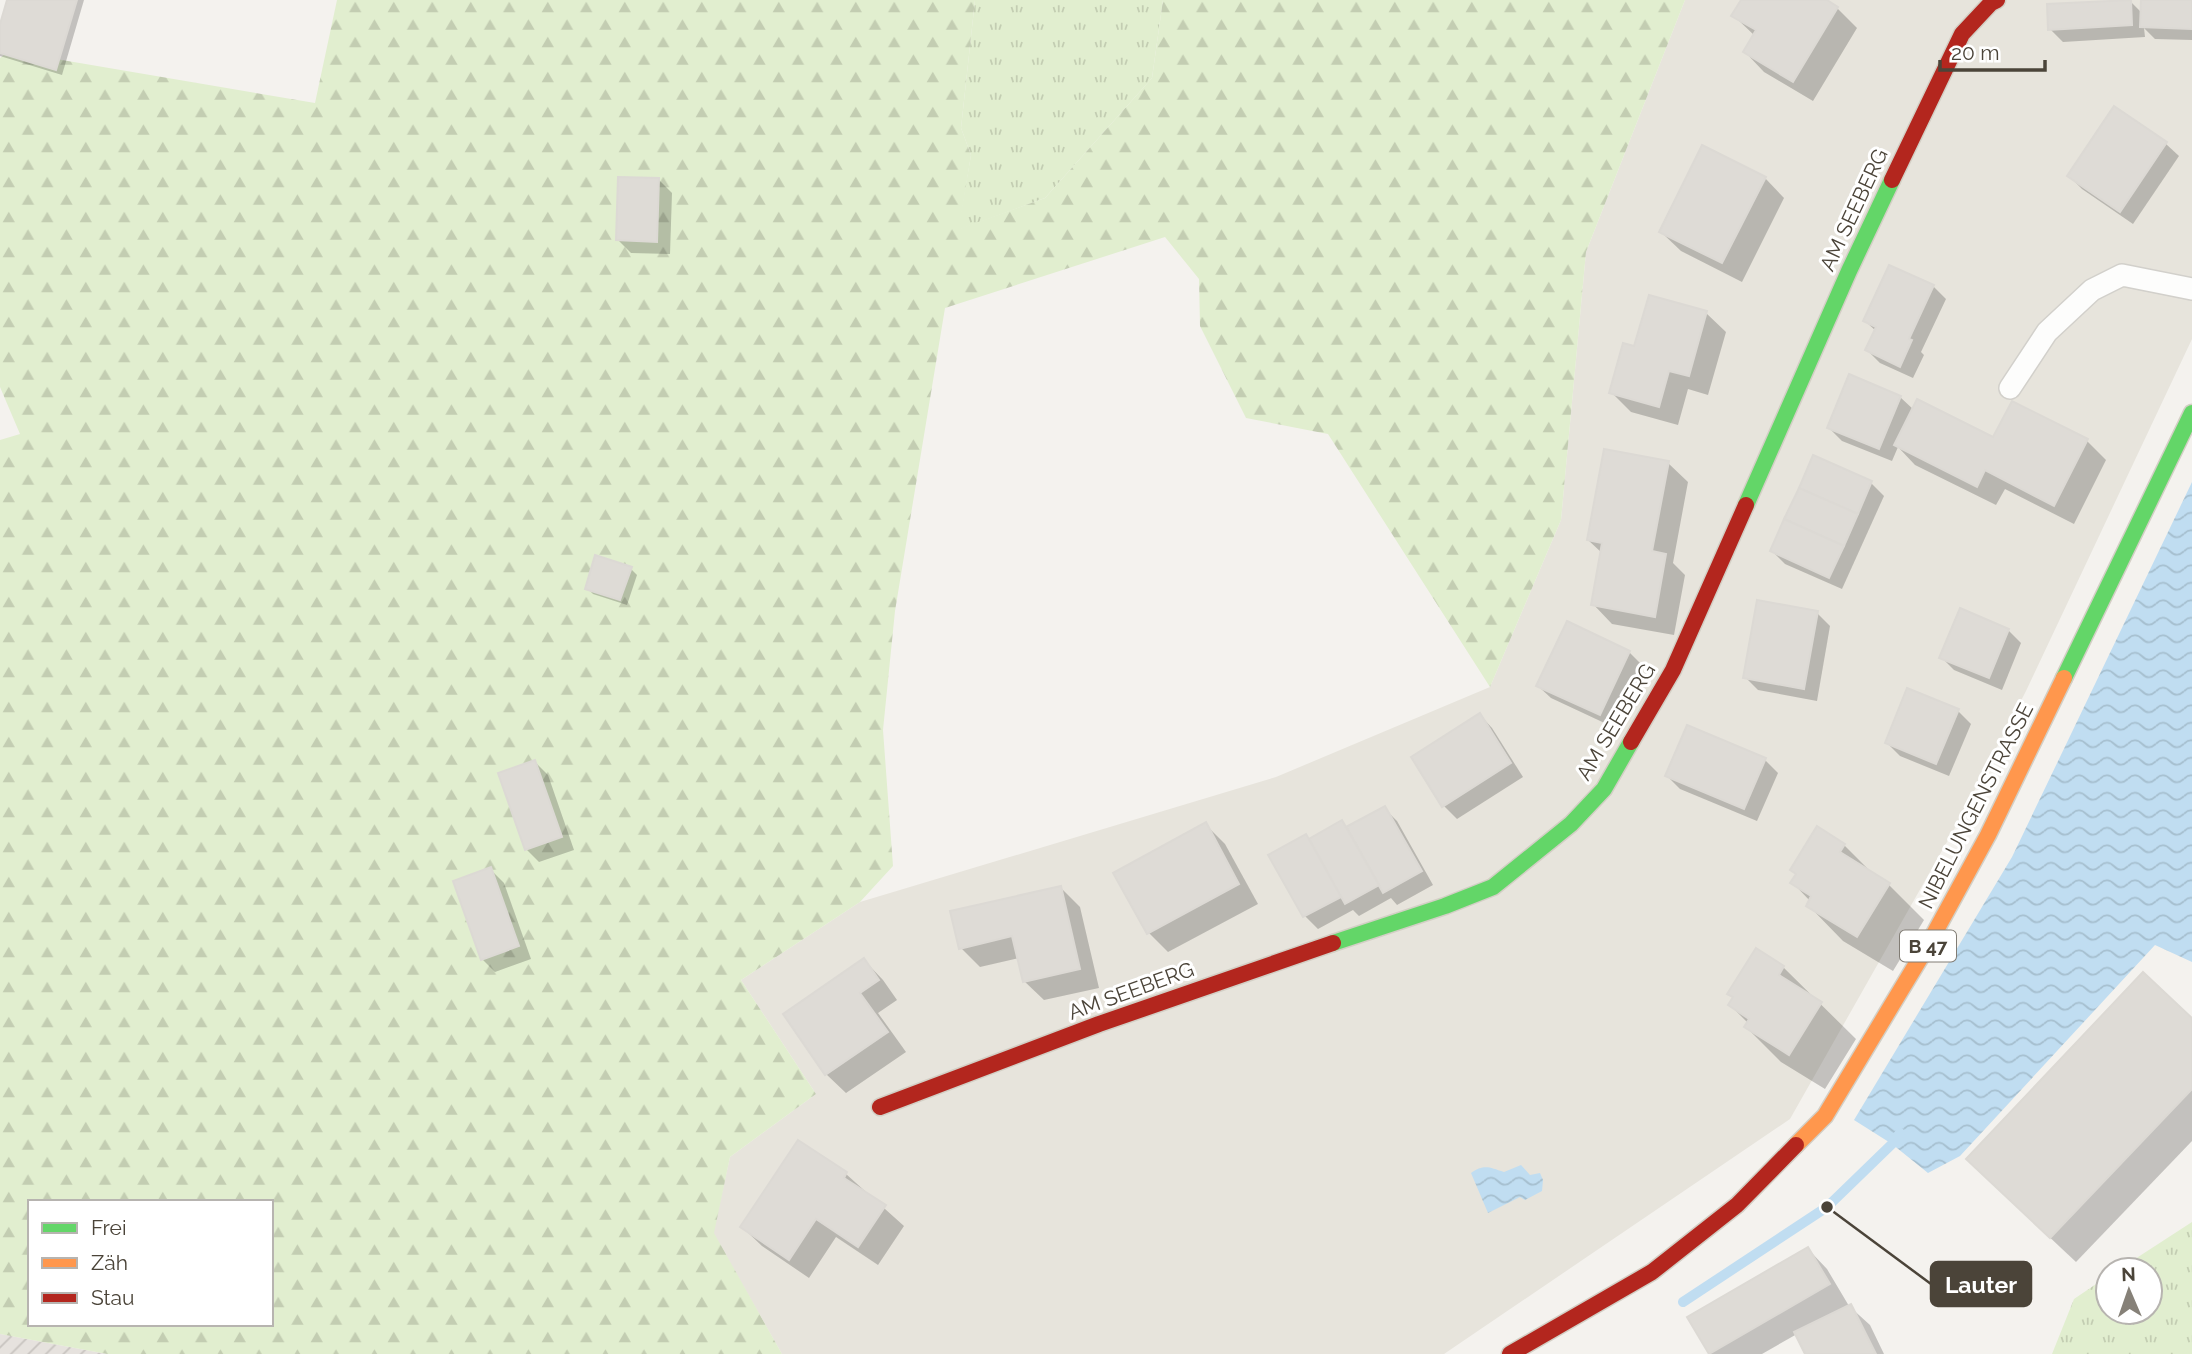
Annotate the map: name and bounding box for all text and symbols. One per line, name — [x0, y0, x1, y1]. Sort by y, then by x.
scale bar — [1940, 28, 2045, 72]
text: 20 m — [1951, 40, 1999, 65]
street label: AM SEEBERG — [1814, 145, 1893, 275]
street label: AM SEEBERG — [1571, 659, 1660, 785]
street label: NIBELUNGENSTRASSE — [1913, 699, 2038, 913]
road number: B 47 — [1900, 930, 1956, 962]
street label: AM SEEBERG — [1065, 956, 1197, 1025]
legend — [28, 1200, 273, 1326]
text: Frei — [91, 1215, 127, 1240]
text: Zäh — [91, 1250, 128, 1275]
north arrow — [2094, 1256, 2164, 1326]
callout: Lauter — [1931, 1262, 2031, 1306]
text: N — [2121, 1263, 2136, 1285]
text: Lauter — [1945, 1271, 2017, 1298]
text: Stau — [91, 1285, 135, 1310]

